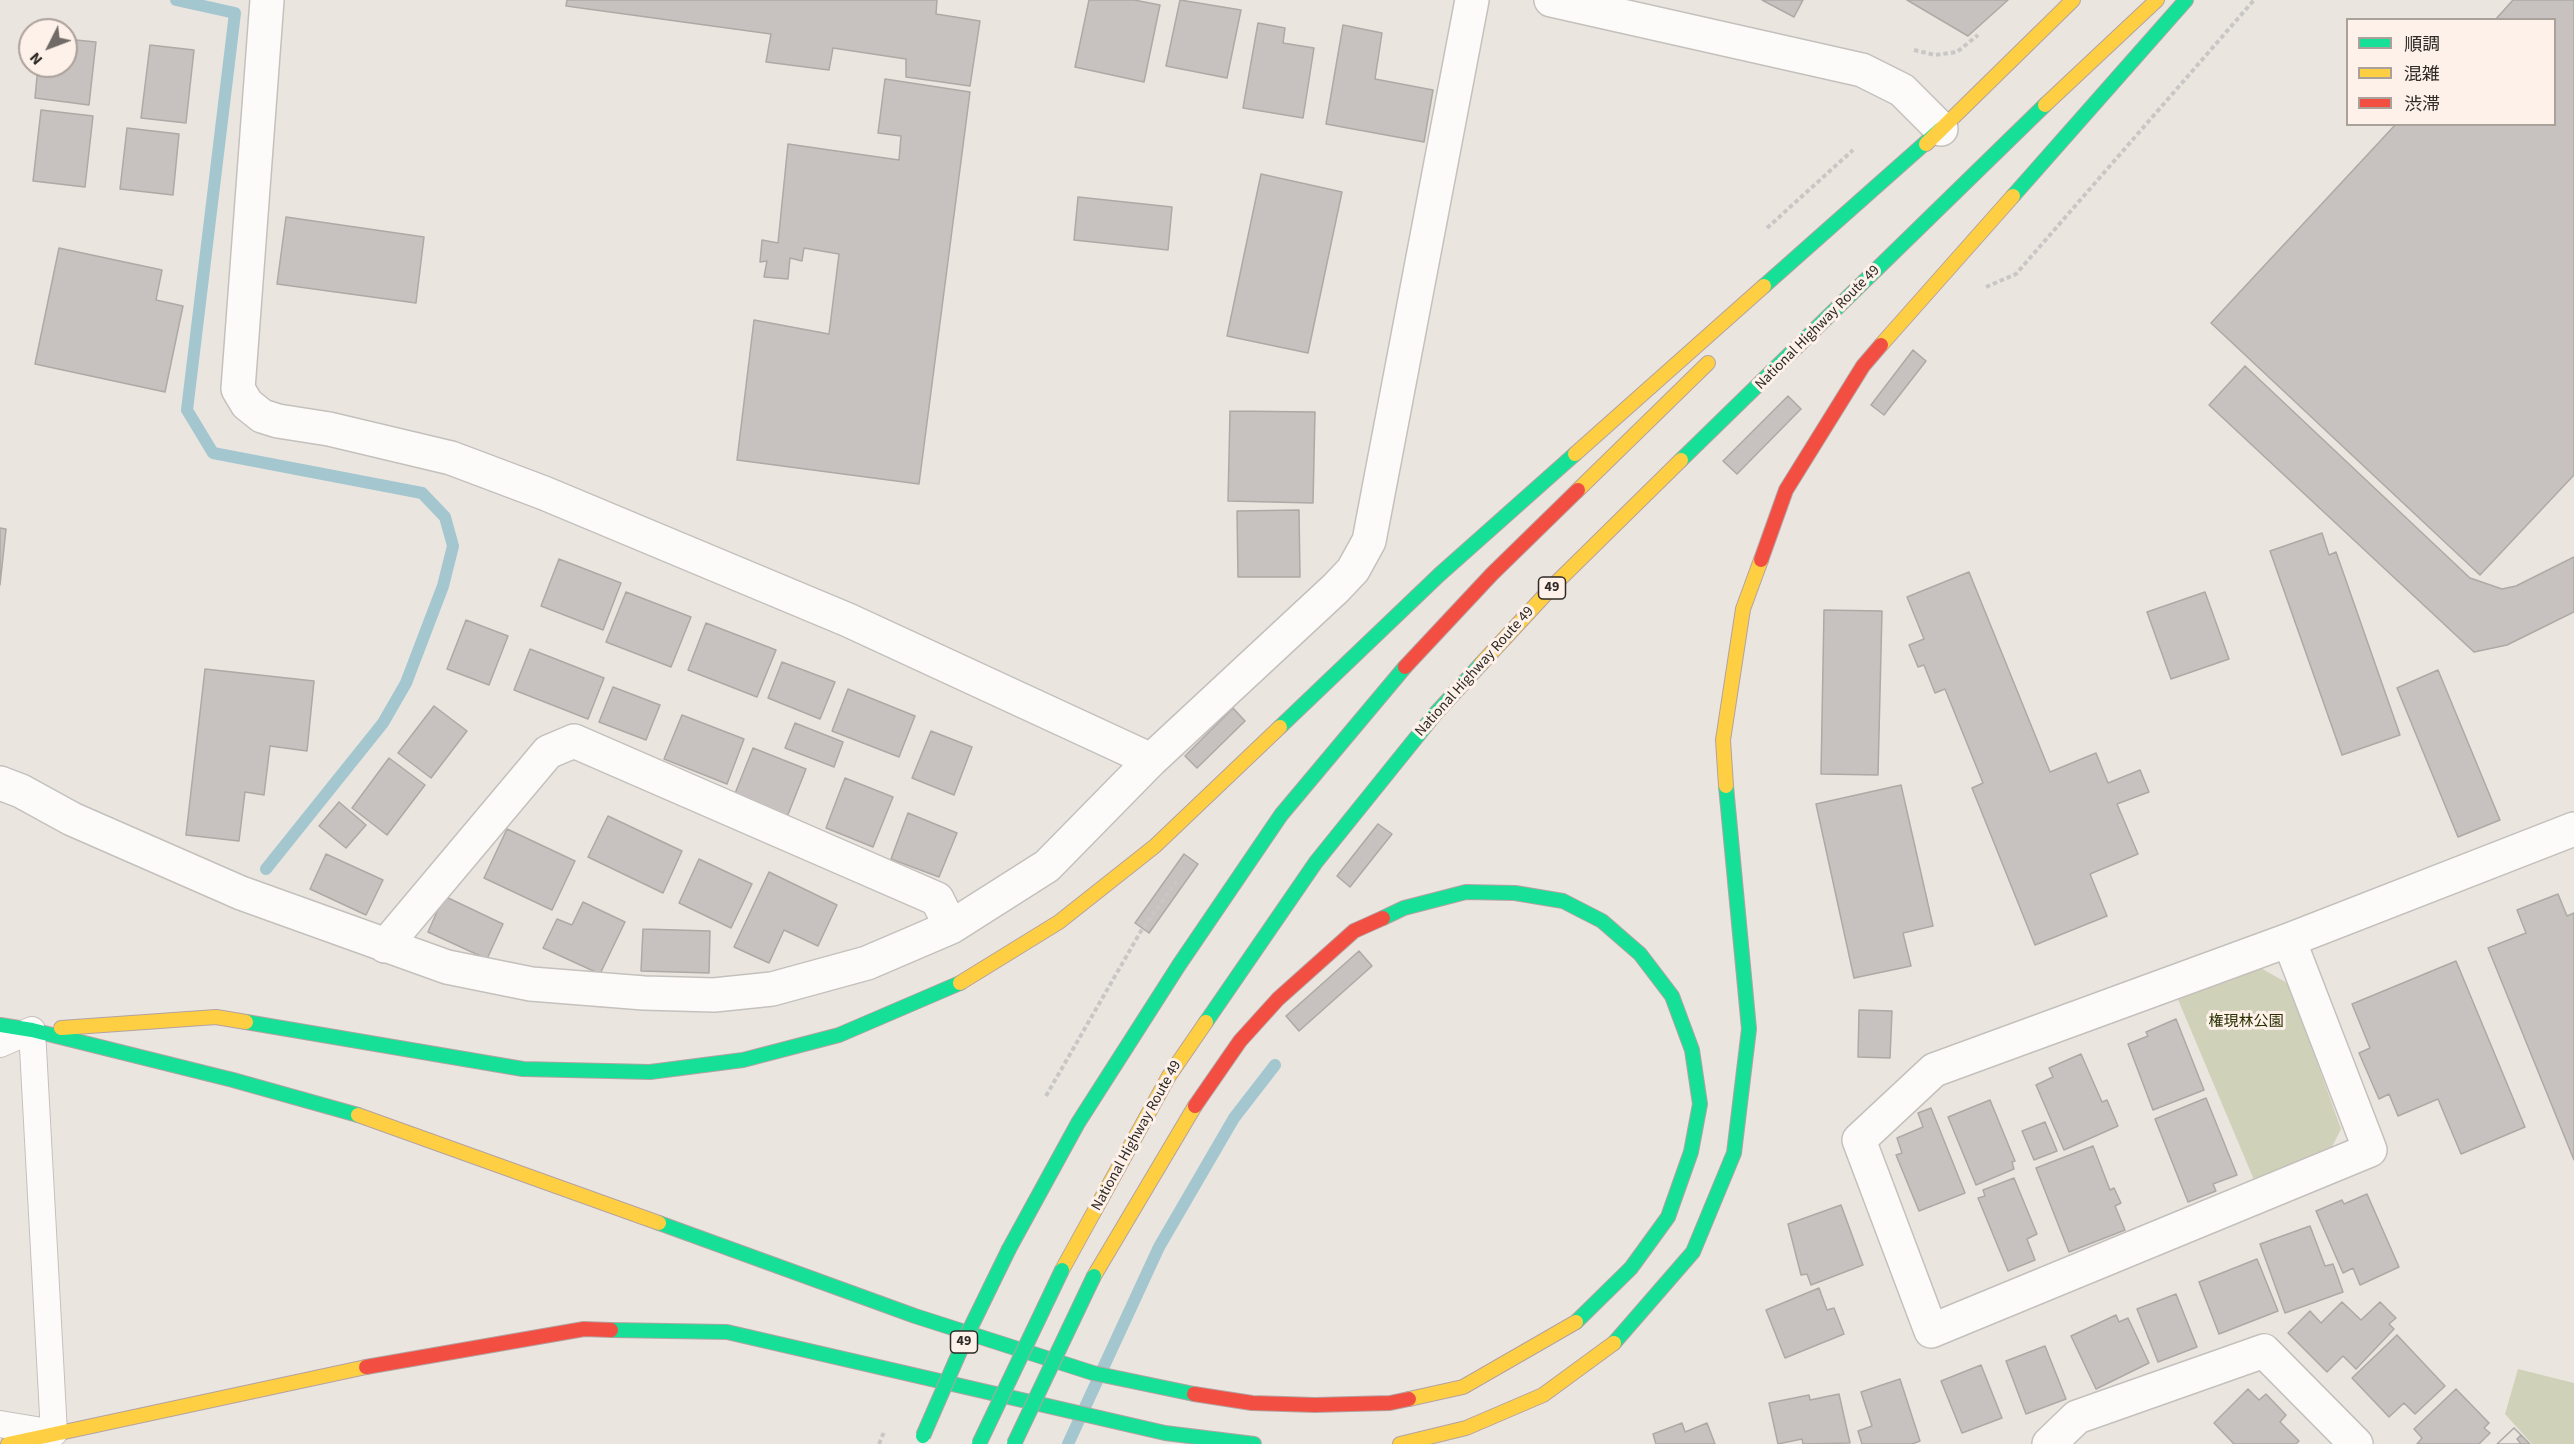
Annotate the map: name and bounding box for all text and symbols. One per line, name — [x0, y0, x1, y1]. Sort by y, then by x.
north arrow — [18, 18, 78, 78]
legend — [2346, 18, 2556, 126]
text: 順調 — [2404, 32, 2440, 57]
text: N — [24, 47, 48, 70]
text: 混雑 — [2404, 62, 2440, 87]
text: 渋滞 — [2404, 92, 2440, 117]
street label: National Highway Route 49 — [1752, 262, 1884, 394]
road number: 49 — [1538, 577, 1566, 599]
street label: National Highway Route 49 — [1412, 603, 1538, 741]
park label: 権現林公園 — [2209, 1014, 2283, 1032]
street label: National Highway Route 49 — [1088, 1058, 1186, 1214]
road number: 49 — [950, 1331, 978, 1353]

